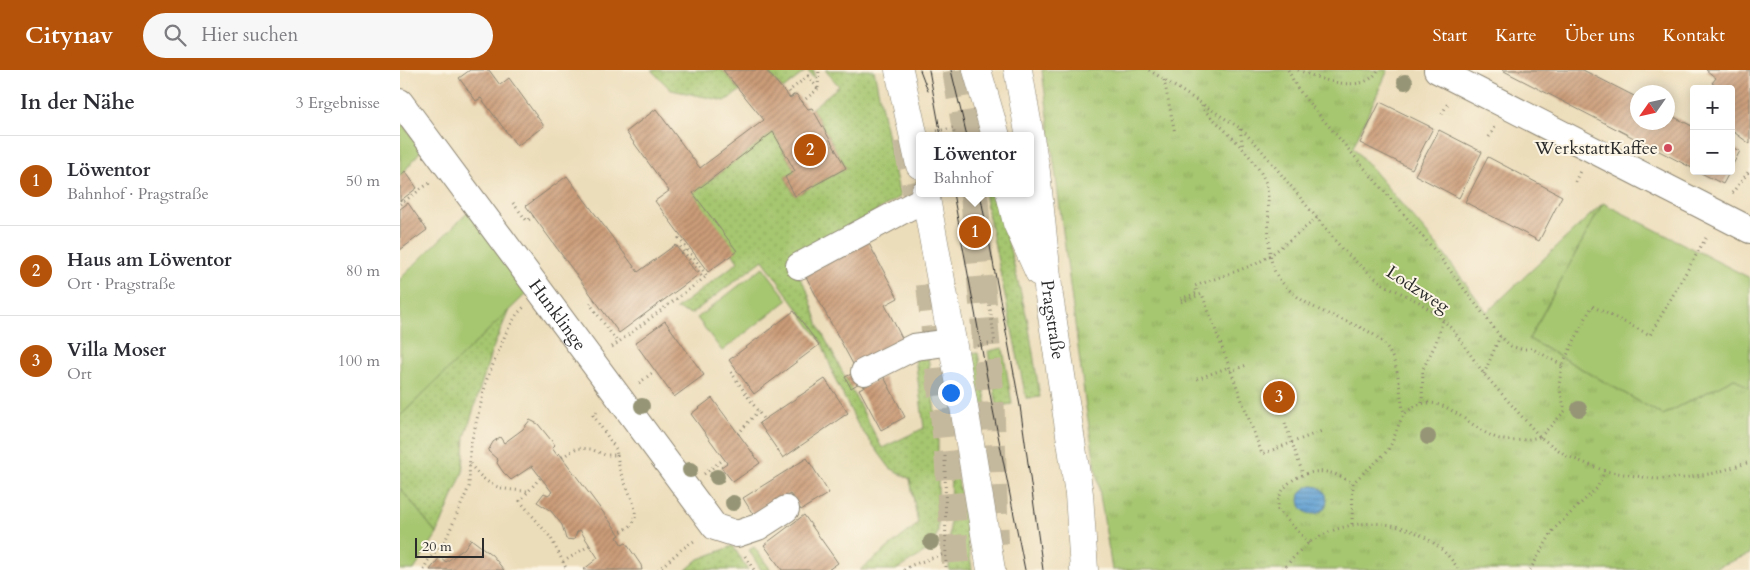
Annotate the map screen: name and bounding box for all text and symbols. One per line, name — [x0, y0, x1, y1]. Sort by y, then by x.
search box — [143, 13, 493, 58]
text: Citynav — [25, 19, 113, 52]
icon: search — [161, 21, 189, 49]
text: Hier suchen — [201, 22, 298, 48]
text: Start — [1432, 23, 1467, 48]
text: Karte — [1495, 23, 1537, 48]
text: Über uns — [1565, 23, 1635, 48]
text: Kontakt — [1663, 23, 1725, 48]
north arrow — [1630, 85, 1675, 130]
map controls — [1690, 85, 1735, 175]
button: + — [1690, 85, 1735, 130]
text: In der Nähe — [20, 88, 135, 117]
text: 3 Ergebnisse — [295, 92, 380, 114]
button: − — [1690, 130, 1735, 175]
pin: 2 — [794, 131, 826, 169]
popup — [916, 132, 1034, 197]
place label: WerkstattKaffee — [1534, 136, 1658, 161]
text: Löwentor — [933, 141, 1017, 167]
marker: WerkstattKaffee — [1662, 142, 1674, 154]
text: Löwentor — [67, 157, 150, 183]
text: Bahnhof — [933, 167, 991, 189]
text: 1 — [32, 170, 40, 192]
text: 50 m — [346, 170, 380, 192]
text: Bahnhof · Pragstraße — [67, 183, 209, 205]
pin: 1 — [959, 213, 991, 251]
text: Haus am Löwentor — [67, 247, 232, 273]
text: 2 — [32, 260, 40, 282]
text: 80 m — [346, 260, 380, 282]
street label: Lodzweg — [1381, 260, 1455, 320]
text: Ort · Pragstraße — [67, 273, 176, 295]
street label: Hunklinge — [523, 274, 592, 356]
street label: Pragstraße — [1034, 279, 1070, 361]
text: Villa Moser — [67, 337, 166, 363]
text: 3 — [32, 350, 40, 372]
text: 100 m — [338, 350, 380, 372]
text: Ort — [67, 363, 92, 385]
pin: 3 — [1263, 378, 1295, 416]
your location — [938, 380, 964, 406]
scale bar — [415, 535, 484, 558]
text: 20 m — [422, 537, 452, 556]

